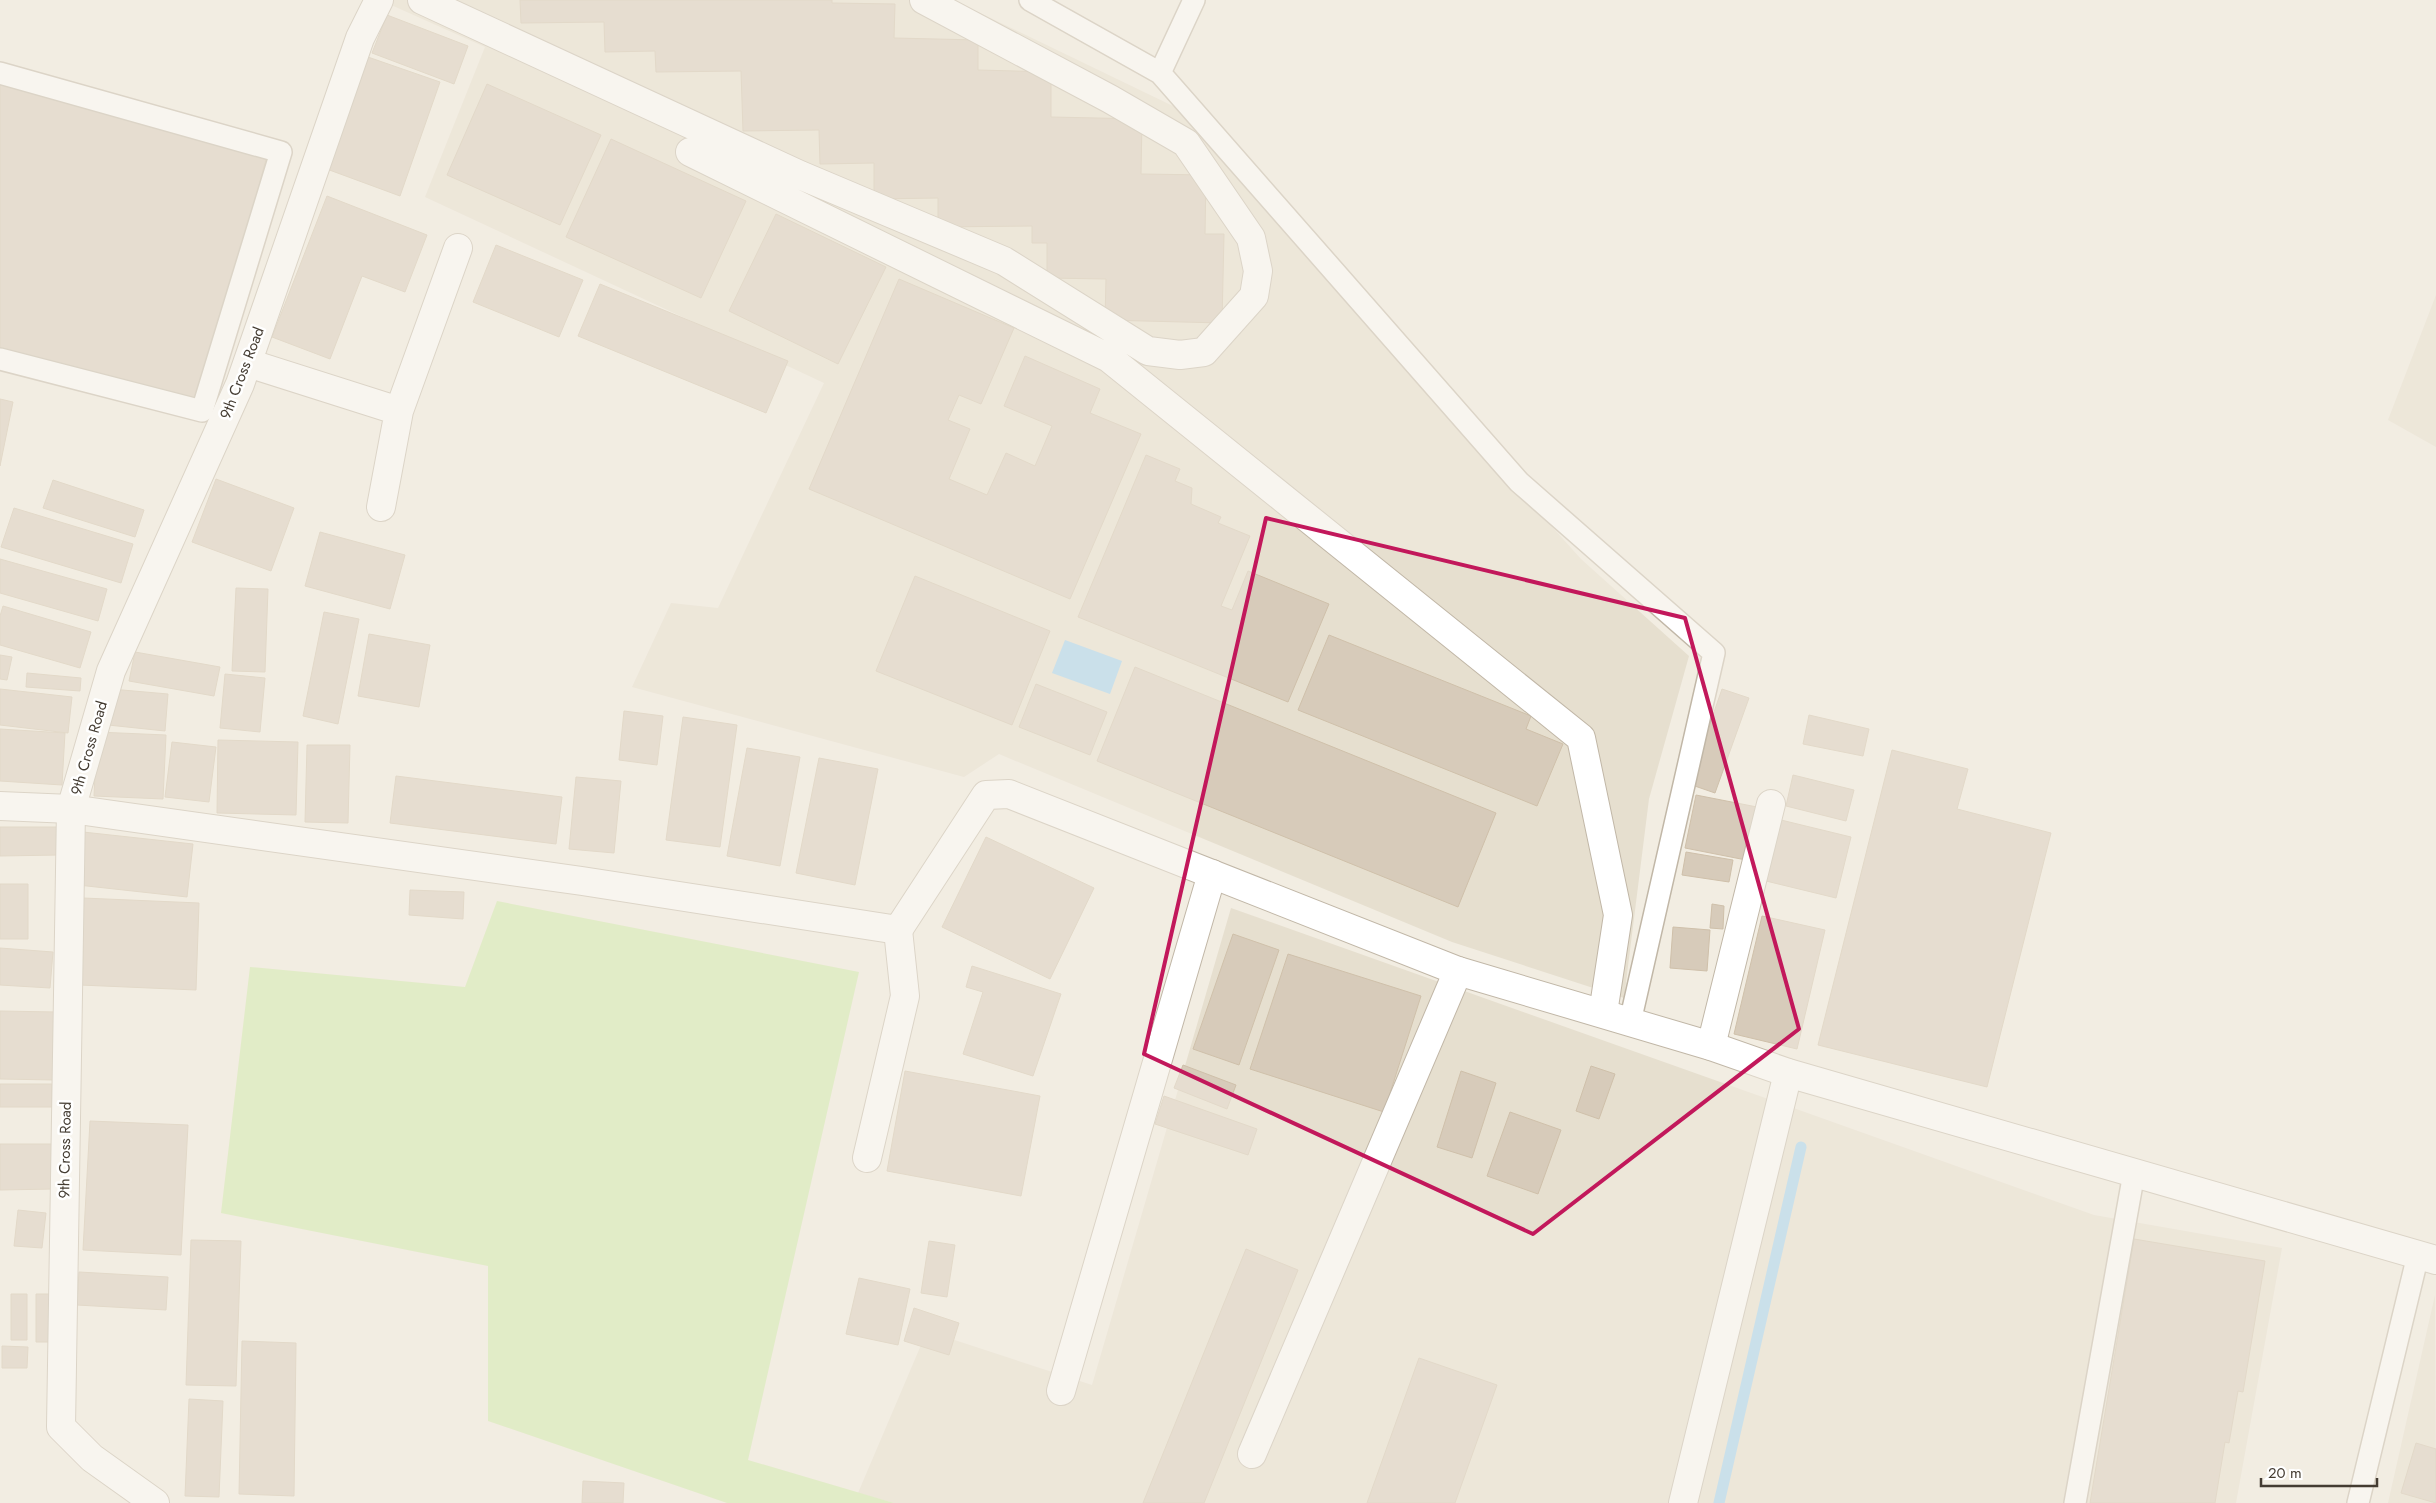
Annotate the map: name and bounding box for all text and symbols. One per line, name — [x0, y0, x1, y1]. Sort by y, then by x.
street label: 9th Cross Road — [214, 324, 270, 422]
street label: 9th Cross Road — [65, 698, 113, 798]
street label: 9th Cross Road — [53, 1101, 77, 1199]
scale bar — [2261, 1456, 2377, 1488]
text: 20 m — [2268, 1462, 2302, 1484]

